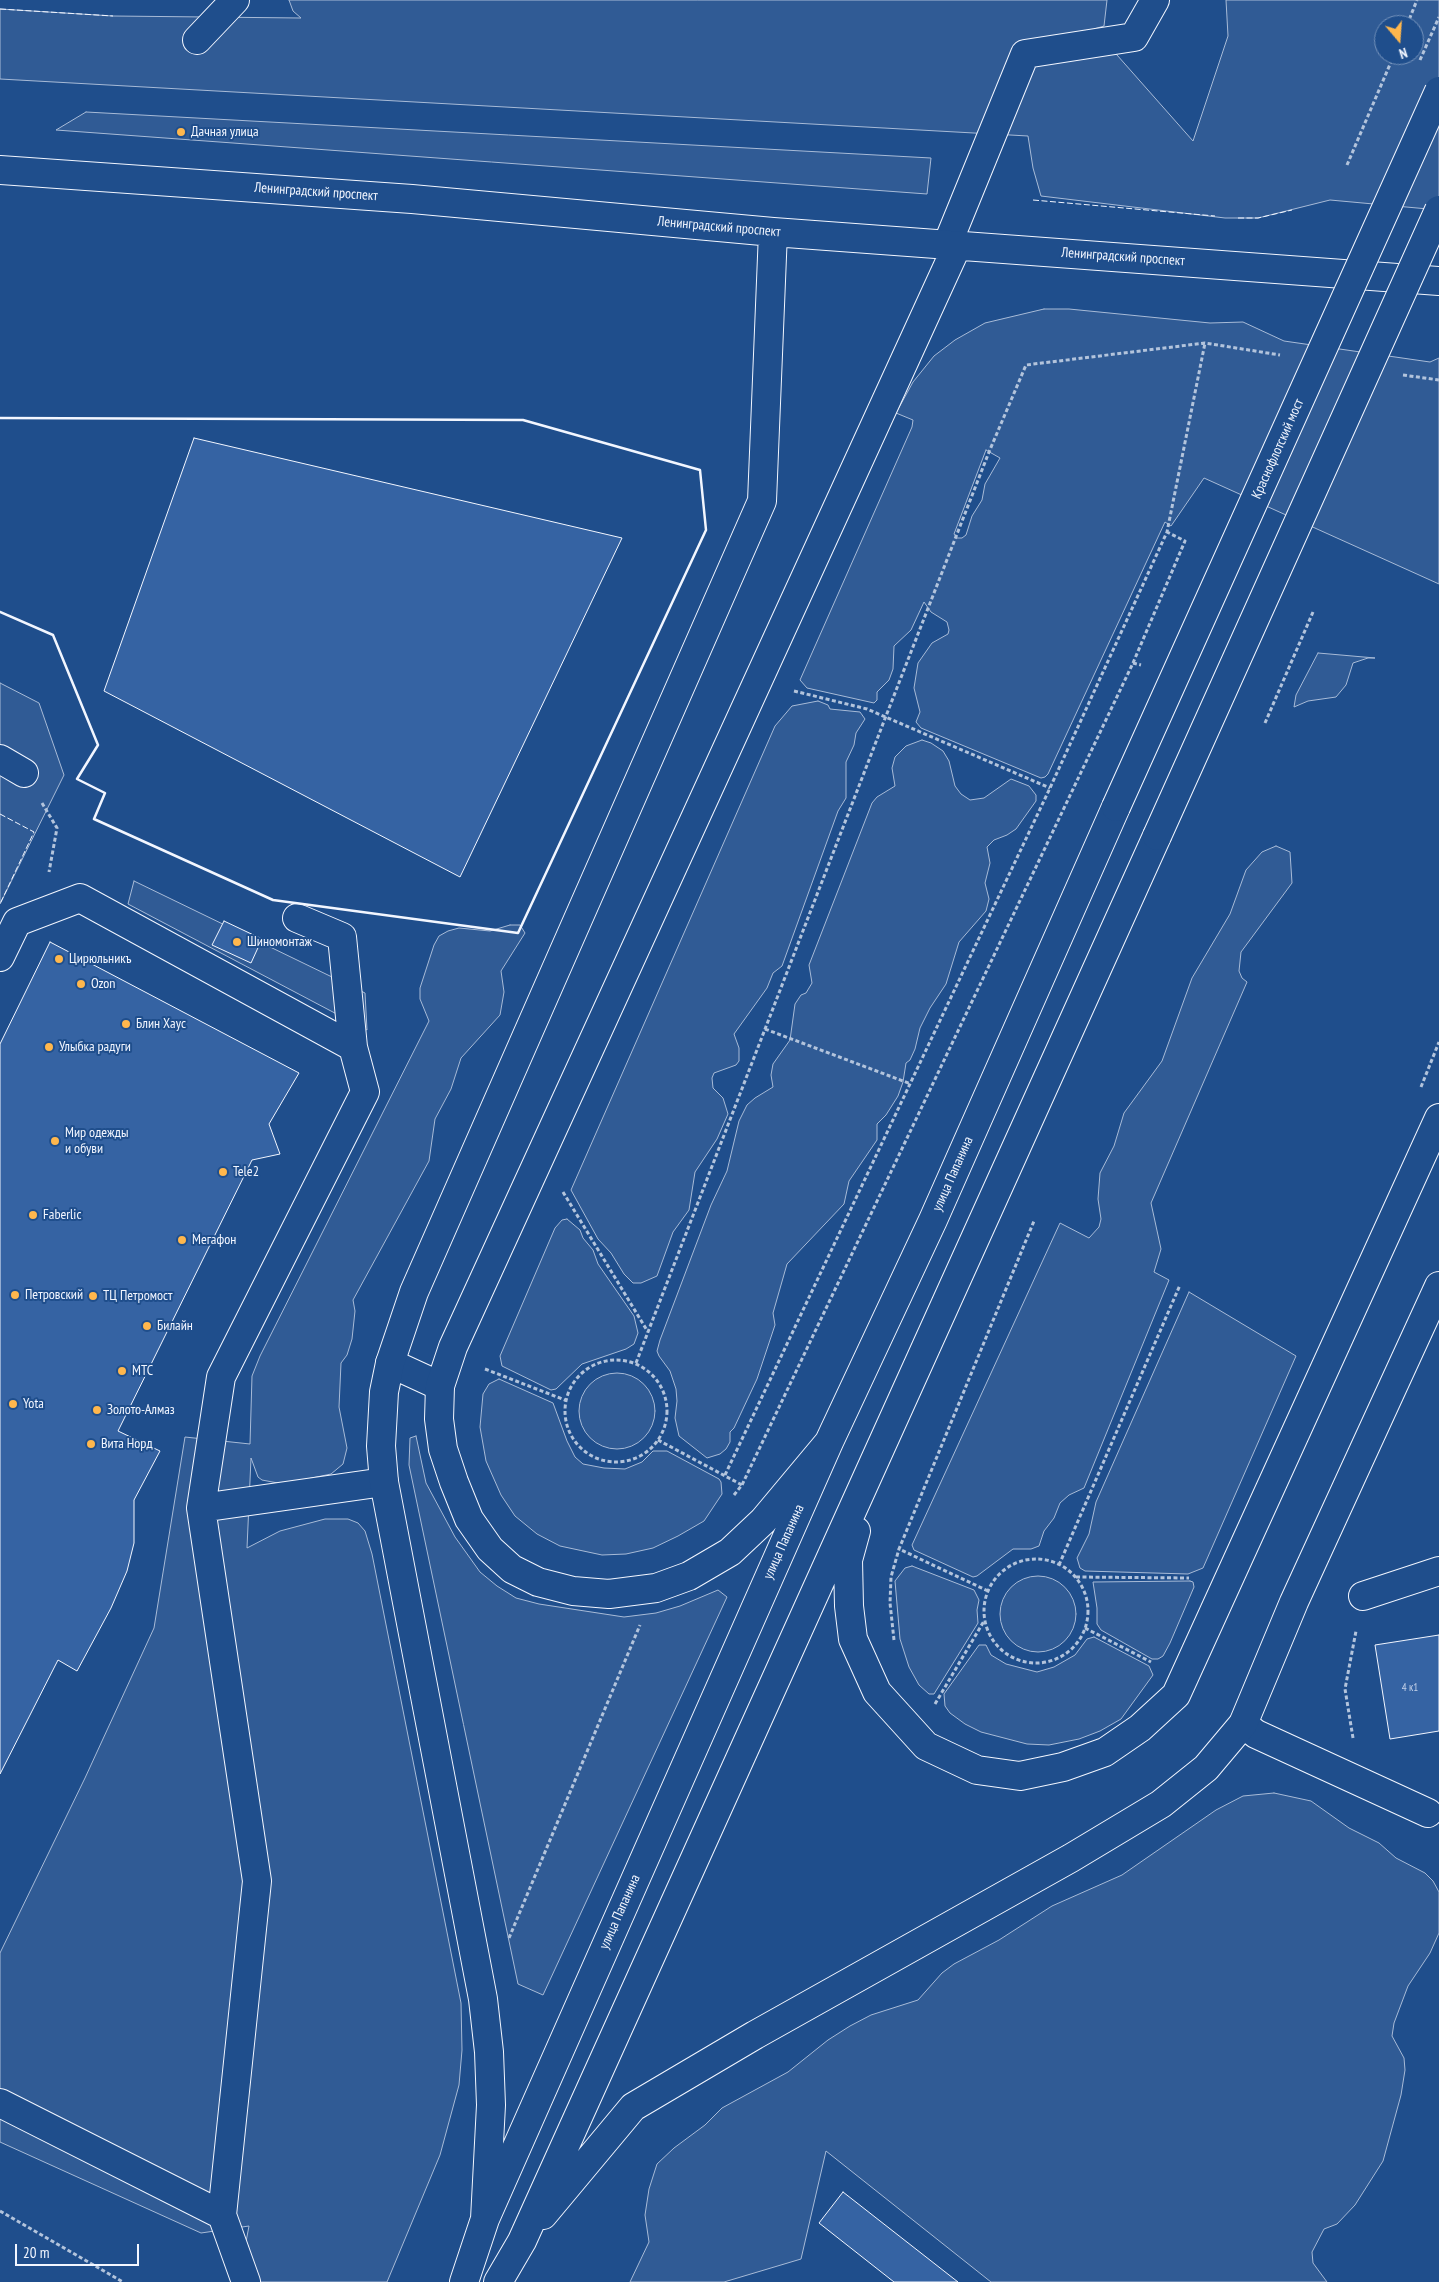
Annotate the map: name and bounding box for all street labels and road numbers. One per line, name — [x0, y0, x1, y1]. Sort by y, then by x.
street label: Ленинградский проспект — [254, 179, 378, 205]
street label: Ленинградский проспект — [657, 213, 781, 241]
street label: Ленинградский проспект — [1061, 244, 1185, 270]
street label: Краснофлотский мост — [1248, 396, 1308, 502]
street label: улица Папанина — [929, 1134, 977, 1214]
street label: улица Папанина — [760, 1502, 808, 1582]
street label: улица Папанина — [596, 1872, 644, 1952]

